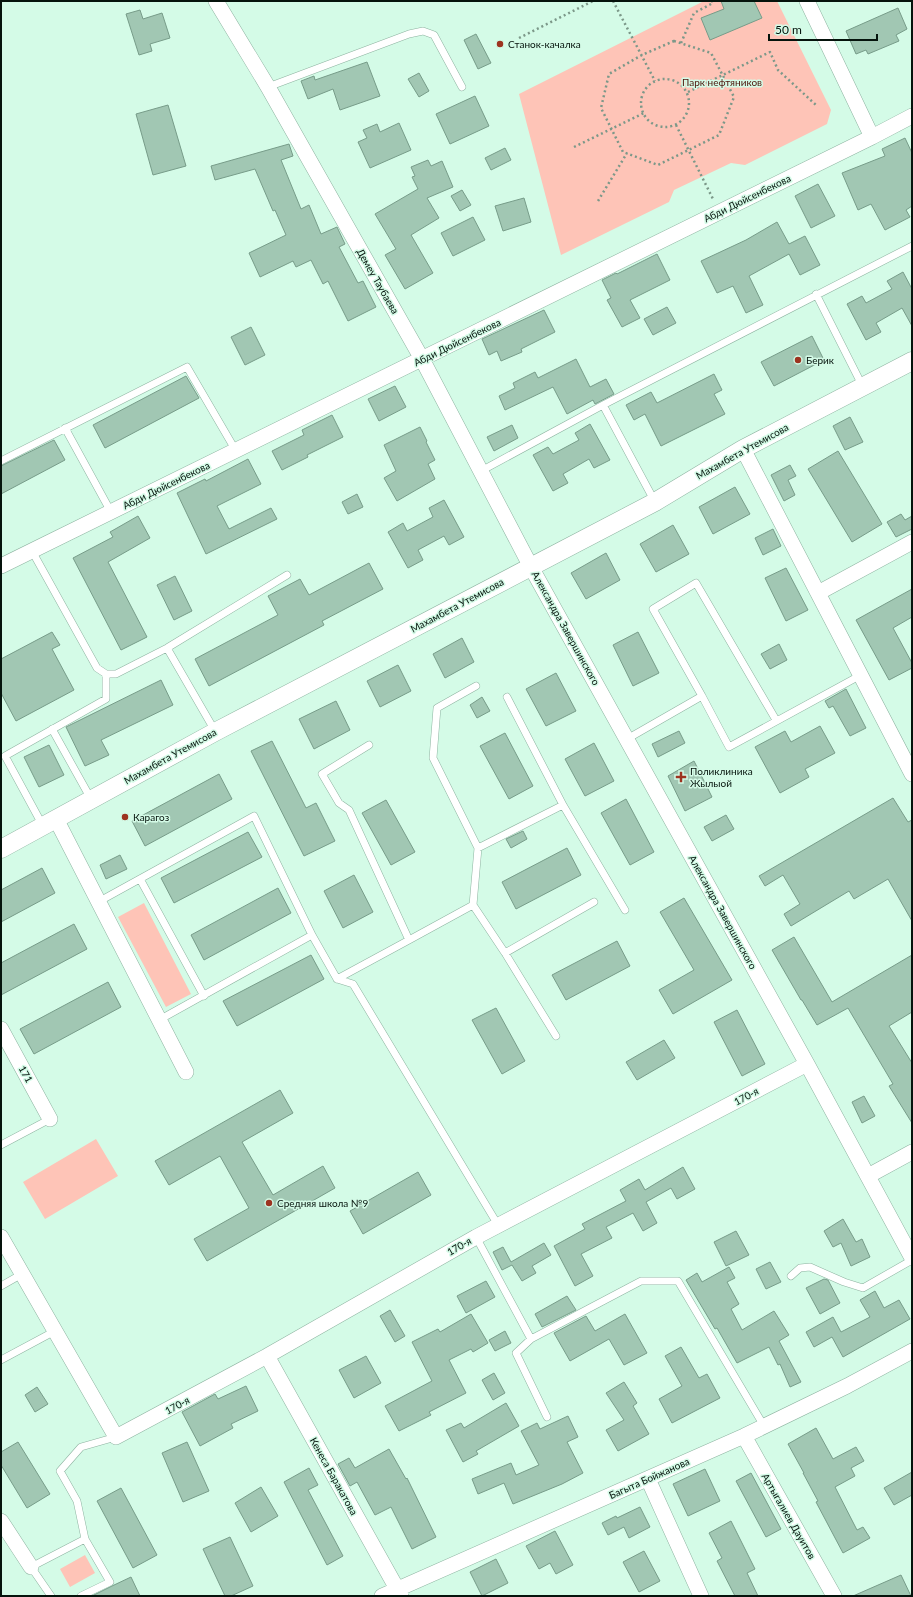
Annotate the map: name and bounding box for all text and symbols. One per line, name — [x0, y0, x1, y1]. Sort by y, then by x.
scale bar — [769, 16, 877, 42]
text: 50 m — [775, 22, 802, 37]
place label: Станок-качалка — [508, 38, 581, 50]
marker: Станок-качалка — [495, 39, 505, 49]
park label: Парк нефтяников — [682, 76, 762, 88]
street label: Абди Дюйсенбекова — [702, 172, 792, 224]
street label: Демеу Таубаева — [354, 246, 402, 316]
street label: Абди Дюйсенбекова — [412, 316, 502, 368]
place label: Берик — [806, 354, 835, 366]
marker: Берик — [793, 355, 803, 365]
street label: Махамбета Утемисова — [694, 421, 790, 481]
street label: Абди Дюйсенбекова — [121, 459, 211, 511]
street label: Александра Завершинского — [530, 569, 603, 687]
street label: Махамбета Утемисова — [408, 575, 506, 635]
street label: Махамбета Утемисова — [122, 726, 218, 786]
place label: Поликлиника Жылыой — [690, 765, 753, 789]
marker: Поликлиника Жылыой — [675, 771, 687, 783]
place label: Карагоз — [133, 811, 170, 823]
marker: Карагоз — [120, 812, 130, 822]
street label: Александра Завершинского — [687, 853, 760, 971]
street label: 171 — [17, 1063, 36, 1085]
street label: 170-я — [732, 1085, 760, 1107]
place label: Средняя школа №9 — [277, 1197, 368, 1209]
marker: Средняя школа №9 — [264, 1198, 274, 1208]
street label: 170-я — [445, 1234, 473, 1258]
street label: 170-я — [163, 1394, 191, 1416]
street label: Кенеса Баракатова — [308, 1435, 360, 1517]
street label: Багыта Бойжанова — [607, 1455, 691, 1501]
street label: Артыгалиев Дауитов — [760, 1471, 818, 1561]

